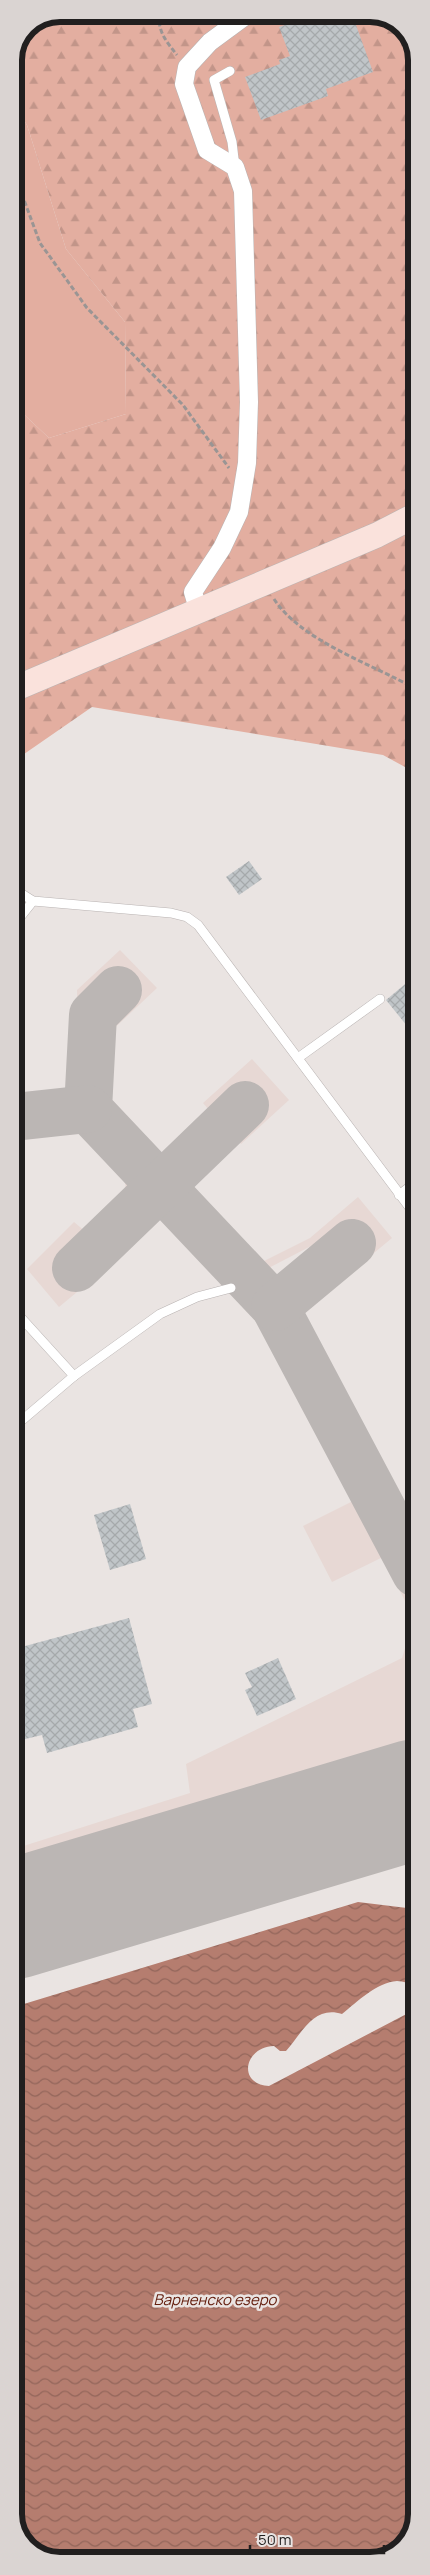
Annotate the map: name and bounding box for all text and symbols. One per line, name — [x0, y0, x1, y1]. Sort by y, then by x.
water label: Варненско езеро — [154, 2289, 278, 2310]
scale bar — [250, 2522, 384, 2554]
text: 50 m — [258, 2529, 292, 2550]

